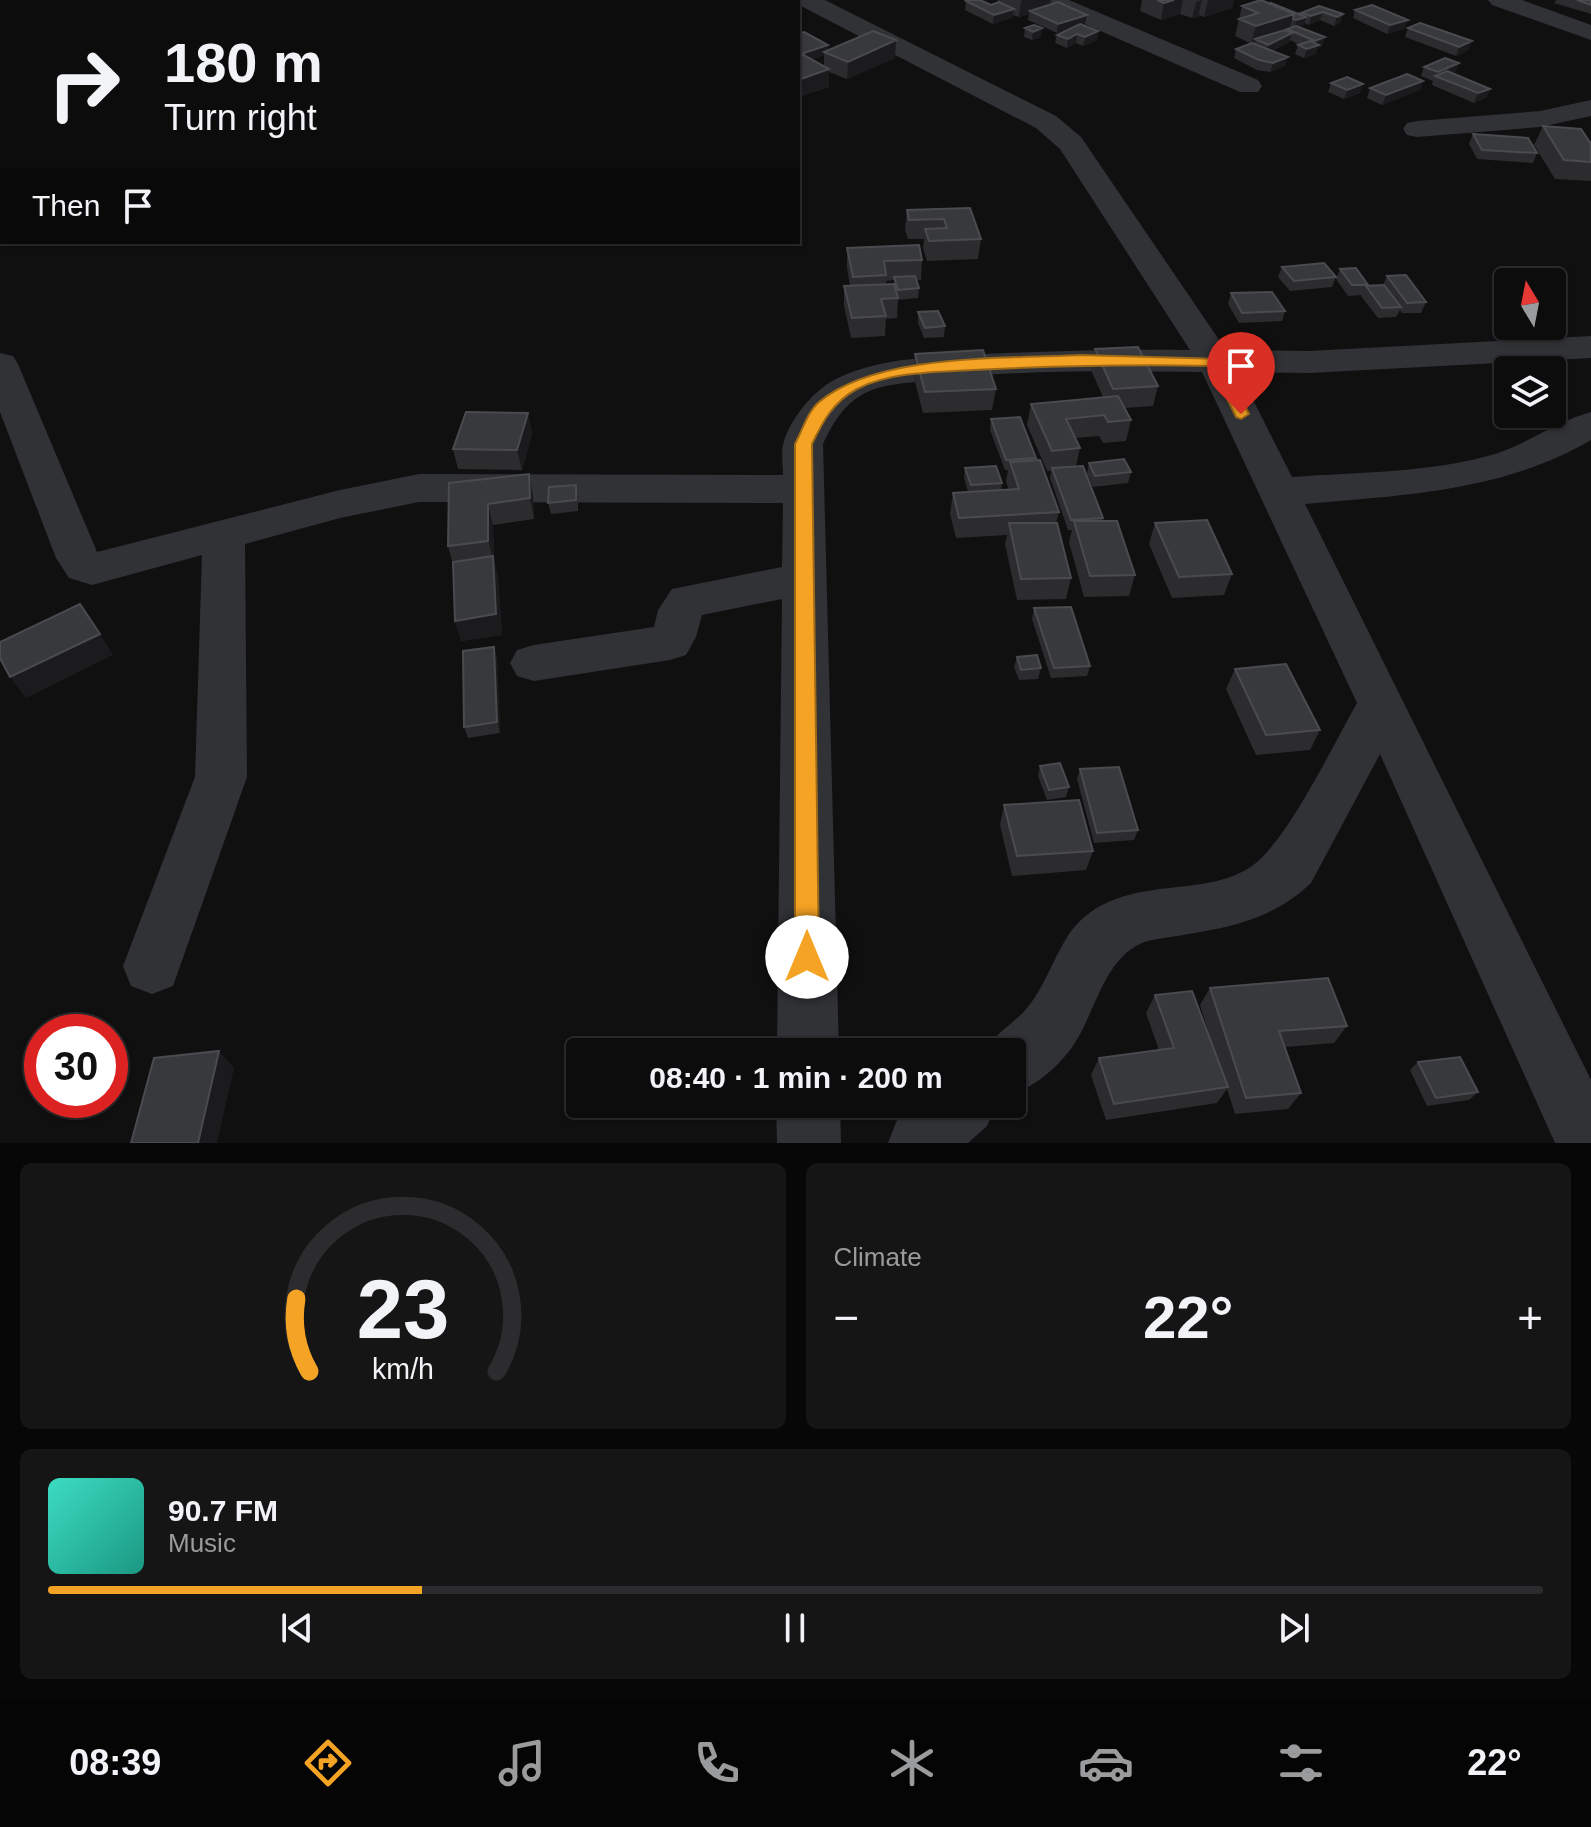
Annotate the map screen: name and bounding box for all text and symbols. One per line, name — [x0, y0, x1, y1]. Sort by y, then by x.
text: 180 m — [164, 31, 323, 94]
icon: right — [32, 32, 136, 136]
text: Turn right — [164, 97, 317, 138]
icon: arrive — [116, 184, 160, 228]
text: Then — [32, 189, 100, 222]
north arrow — [1494, 268, 1566, 340]
map controls — [1494, 268, 1566, 428]
pin — [1207, 332, 1275, 414]
icon: arrive — [1219, 344, 1263, 388]
button: layers — [1494, 356, 1566, 428]
position arrow — [765, 915, 849, 999]
speed limit sign: 30 — [24, 1014, 128, 1118]
text: 08:40 · 1 min · 200 m — [649, 1061, 943, 1094]
text: Climate — [834, 1242, 922, 1272]
text: 23 — [356, 1263, 449, 1356]
text: 22° — [1143, 1284, 1234, 1351]
text: − — [834, 1293, 859, 1342]
text: + — [1517, 1293, 1543, 1342]
text: km/h — [372, 1353, 434, 1385]
text: 90.7 FM — [168, 1494, 278, 1527]
text: Music — [168, 1528, 236, 1558]
icon: previous — [275, 1606, 319, 1650]
icon: pause — [773, 1606, 817, 1650]
icon: next — [1272, 1606, 1316, 1650]
icon: directions — [300, 1735, 356, 1791]
icon: music — [494, 1735, 550, 1791]
icon: phone — [689, 1735, 745, 1791]
icon: climate — [884, 1735, 940, 1791]
icon: car — [1078, 1735, 1134, 1791]
icon: filters — [1273, 1735, 1329, 1791]
text: 08:39 — [69, 1742, 161, 1783]
text: 22° — [1467, 1742, 1522, 1783]

